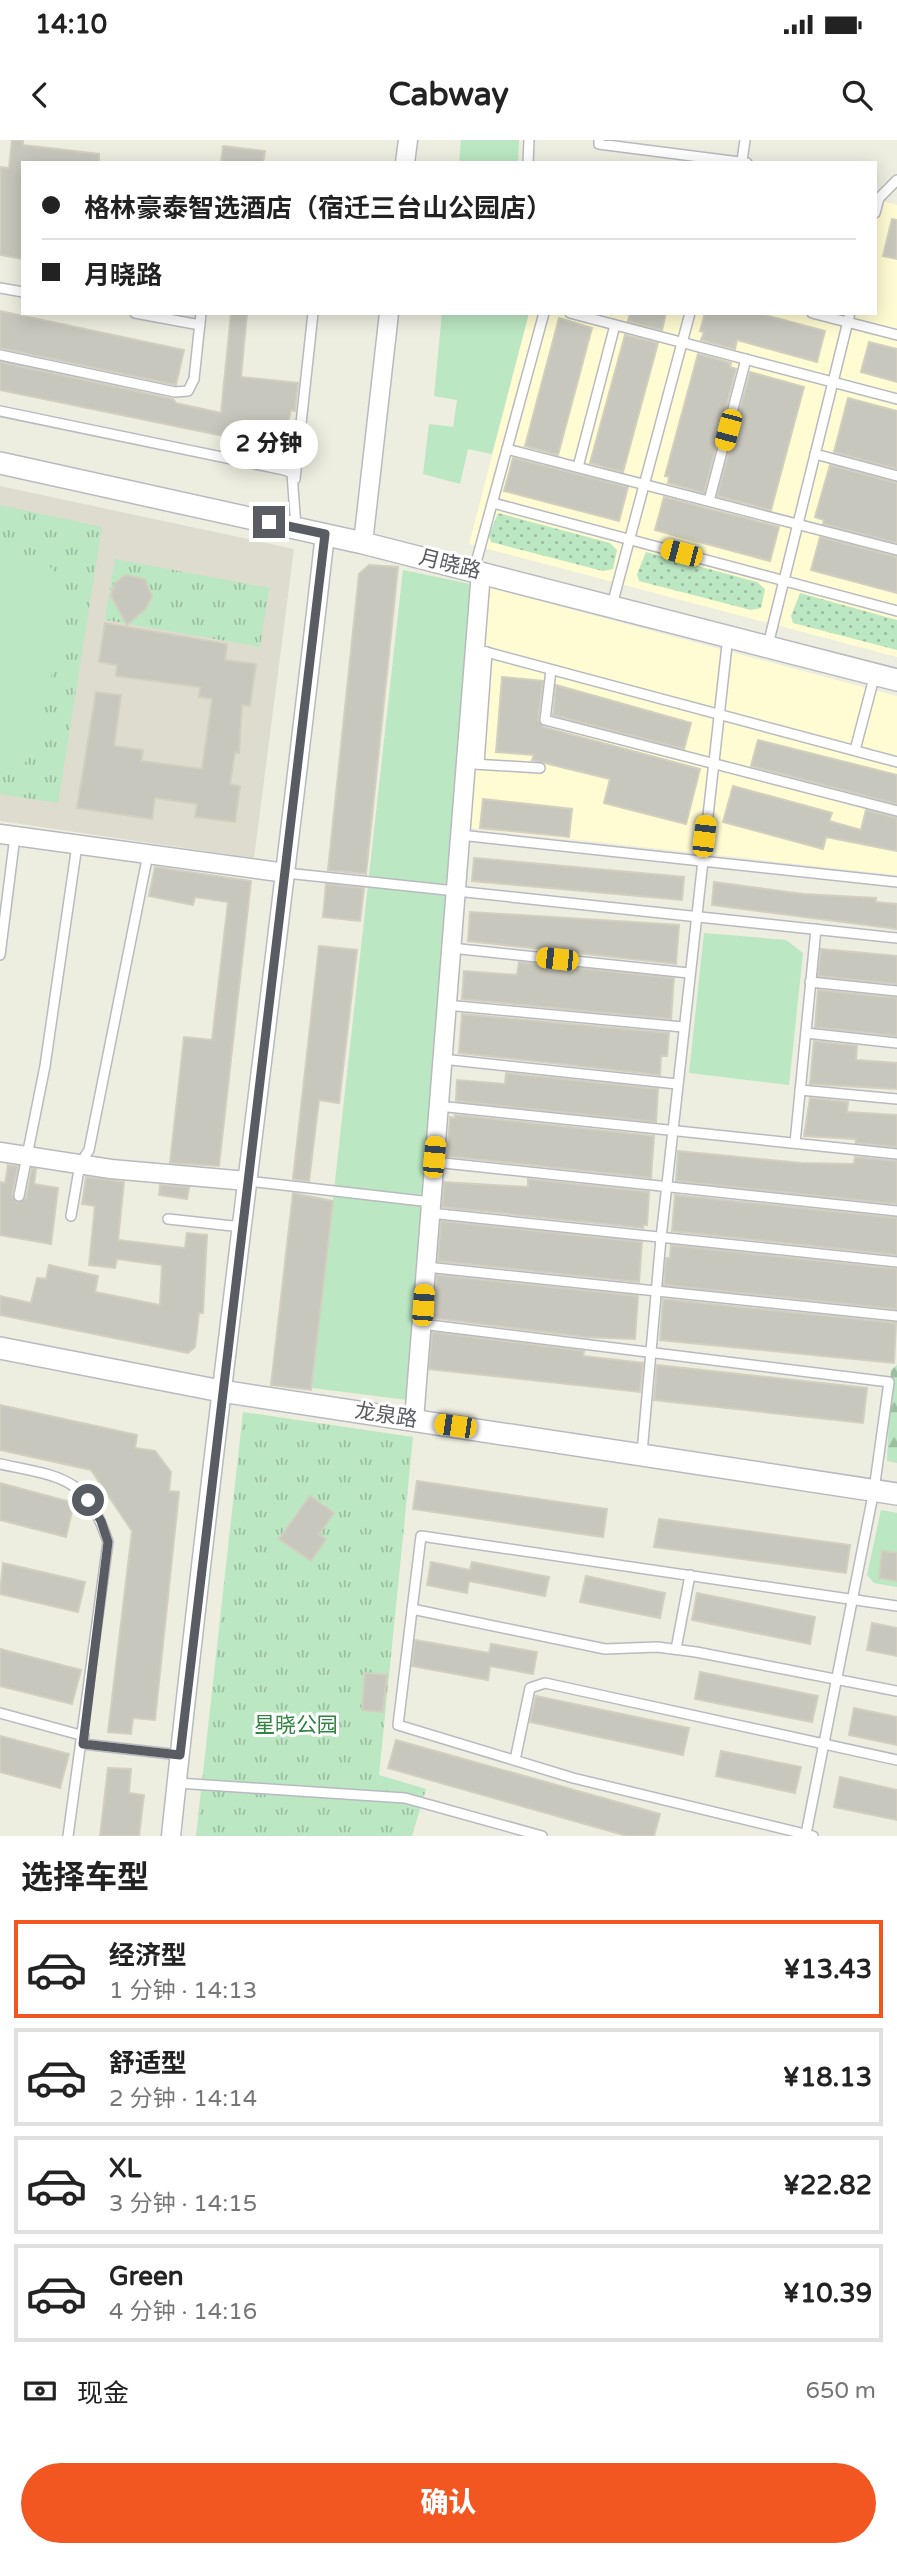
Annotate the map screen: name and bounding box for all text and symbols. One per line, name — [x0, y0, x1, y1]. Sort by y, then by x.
text: 14:10 — [35, 9, 107, 40]
icon: back — [21, 76, 59, 114]
text: Cabway — [388, 76, 509, 114]
icon: search — [838, 76, 876, 114]
text: 格林豪泰智选酒店（宿迁三台山公园店） — [84, 193, 552, 224]
text: 月晓路 — [84, 260, 162, 291]
car — [713, 407, 744, 453]
callout: 2 分钟 — [220, 420, 318, 470]
text: 2 分钟 — [236, 430, 302, 458]
route end — [253, 506, 285, 538]
car — [658, 537, 705, 569]
street label: 月晓路 — [416, 545, 483, 584]
car — [692, 814, 717, 858]
car — [536, 946, 579, 972]
car — [422, 1135, 447, 1179]
car — [412, 1283, 435, 1327]
street label: 龙泉路 — [353, 1398, 419, 1433]
car — [433, 1413, 478, 1439]
route start — [72, 1484, 104, 1516]
park label: 星晓公园 — [254, 1713, 338, 1738]
text: 选择车型 — [21, 1859, 149, 1897]
icon: car — [25, 1938, 88, 2001]
text: 经济型 — [109, 1940, 187, 1971]
text: ¥13.43 — [783, 1954, 872, 1985]
text: 1 分钟 · 14:13 — [109, 1977, 257, 2005]
icon: car — [25, 2046, 88, 2109]
text: 舒适型 — [109, 2048, 187, 2079]
text: ¥18.13 — [783, 2062, 872, 2093]
text: 2 分钟 · 14:14 — [109, 2085, 257, 2113]
text: XL — [109, 2153, 141, 2184]
icon: car — [25, 2154, 88, 2217]
text: ¥22.82 — [783, 2170, 872, 2201]
text: 3 分钟 · 14:15 — [109, 2190, 257, 2218]
text: Green — [109, 2261, 184, 2292]
icon: car — [25, 2262, 88, 2325]
text: ¥10.39 — [783, 2278, 872, 2309]
text: 4 分钟 · 14:16 — [109, 2298, 257, 2326]
icon: cash — [21, 2372, 59, 2410]
text: 650 m — [806, 2377, 876, 2405]
text: 现金 — [77, 2378, 129, 2409]
button: 确认 — [21, 2463, 876, 2543]

